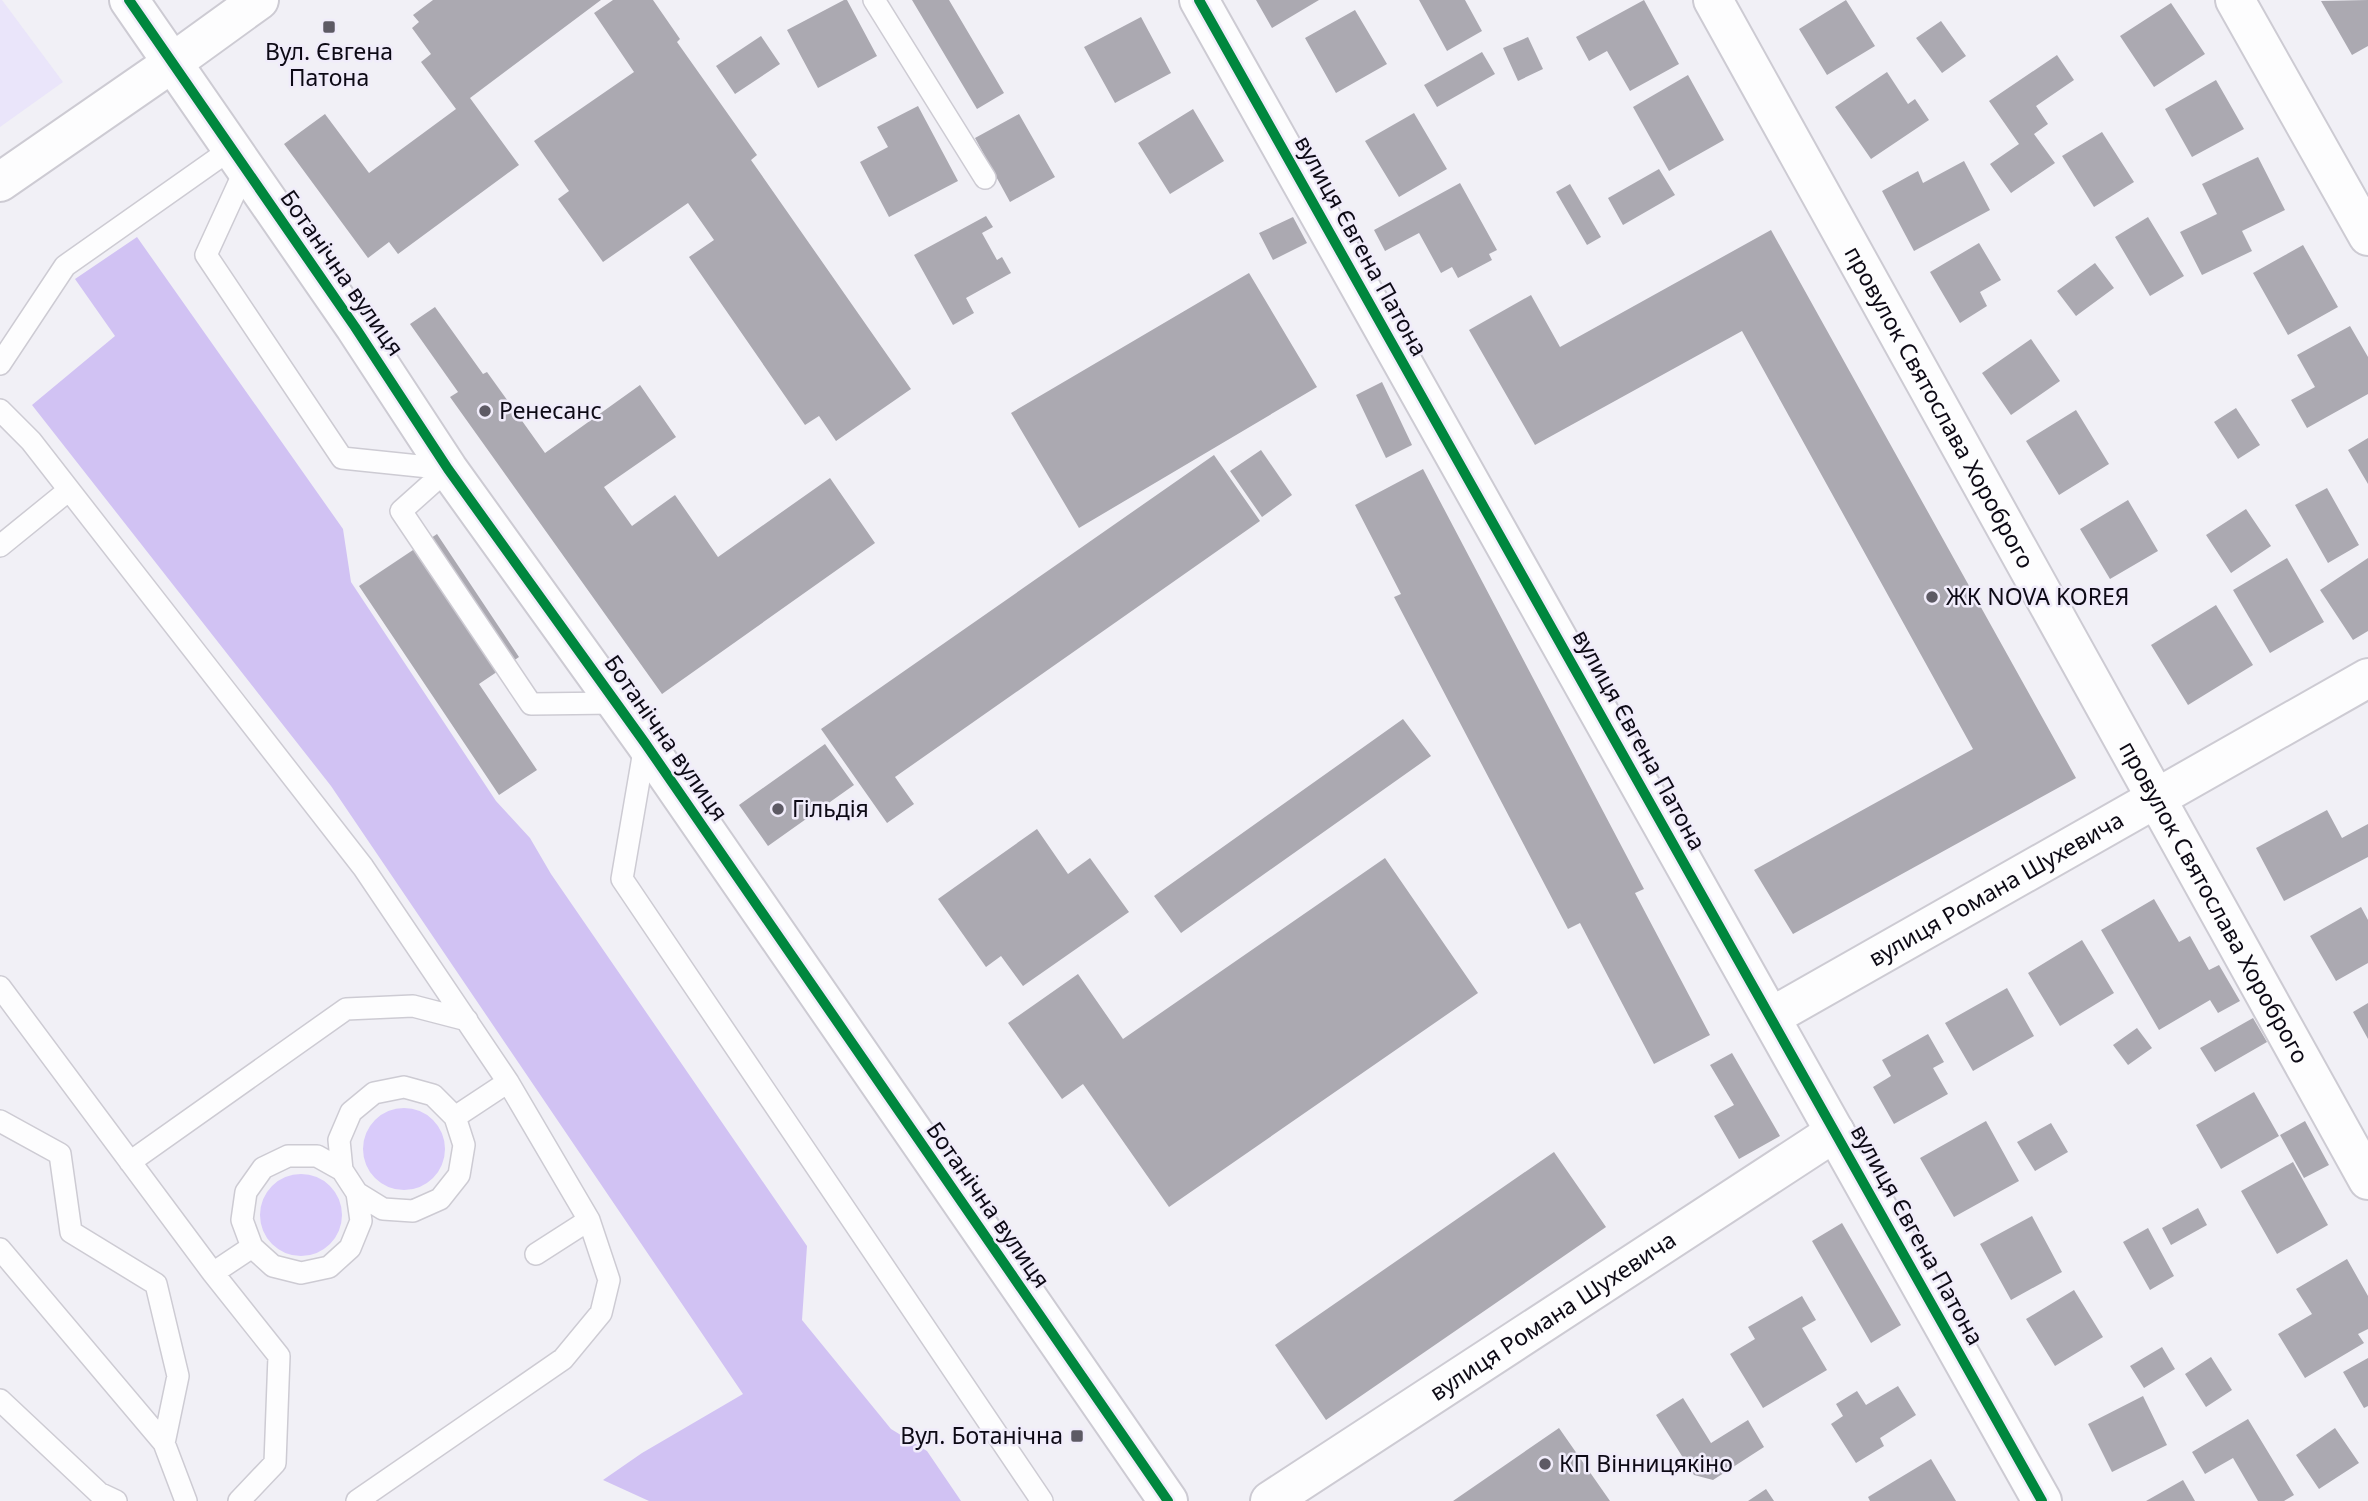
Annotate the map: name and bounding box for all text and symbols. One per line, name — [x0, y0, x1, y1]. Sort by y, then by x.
marker: Вул. Євгена Патона — [321, 19, 337, 35]
place label: Вул. Євгена Патона — [265, 35, 393, 93]
street label: вулиця Євгена Патона — [1288, 129, 1436, 362]
street label: Ботанічна вулиця — [274, 183, 412, 362]
street label: провулок Святослава Хороброго — [1838, 240, 2042, 574]
place label: Ренесанс — [499, 394, 602, 426]
marker: Ренесанс — [477, 403, 493, 419]
place label: ЖК NOVA KOREЯ — [1946, 580, 2129, 612]
marker: ЖК NOVA KOREЯ — [1924, 589, 1940, 605]
street label: вулиця Євгена Патона — [1566, 623, 1714, 856]
street label: Ботанічна вулиця — [598, 648, 736, 827]
street label: провулок Святослава Хороброго — [2112, 735, 2317, 1069]
place label: Гільдія — [792, 792, 869, 824]
marker: Гільдія — [770, 801, 786, 817]
street label: вулиця Романа Шухевича — [1862, 803, 2129, 973]
street label: Ботанічна вулиця — [920, 1115, 1058, 1294]
street label: вулиця Євгена Патона — [1844, 1118, 1992, 1351]
street label: вулиця Романа Шухевича — [1423, 1223, 1682, 1408]
place label: Вул. Ботанічна — [900, 1419, 1063, 1451]
marker: Вул. Ботанічна — [1069, 1428, 1085, 1444]
place label: КП Вінницякіно — [1559, 1447, 1733, 1479]
marker: КП Вінницякіно — [1537, 1456, 1553, 1472]

